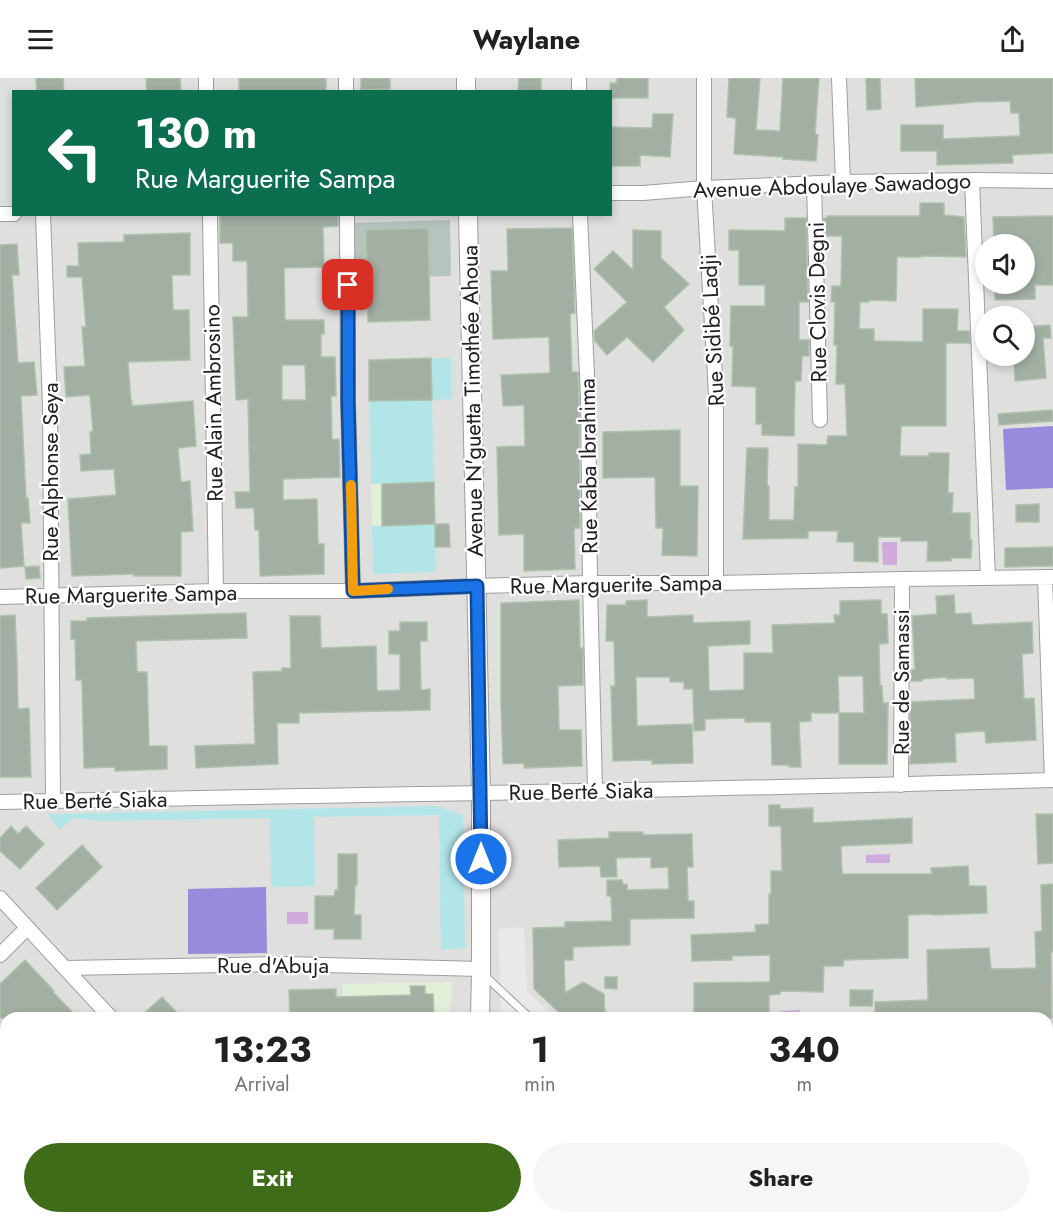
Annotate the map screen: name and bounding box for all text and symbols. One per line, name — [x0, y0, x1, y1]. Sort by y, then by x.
text: Waylane — [473, 20, 580, 59]
icon: menu — [24, 23, 57, 56]
icon: share — [996, 23, 1029, 56]
text: 130 m — [135, 103, 257, 164]
icon: left — [36, 114, 114, 192]
text: Rue Marguerite Sampa — [135, 159, 395, 198]
street label: Avenue Abdoulaye Sawadogo — [692, 164, 972, 206]
street label: Rue Clovis Degni — [800, 221, 834, 383]
map controls — [975, 234, 1035, 366]
button: sound — [975, 234, 1035, 294]
street label: Avenue N'guetta Timothée Ahoua — [453, 245, 491, 557]
street label: Rue Sidibé Ladji — [692, 253, 732, 407]
pin — [322, 259, 373, 310]
icon: arrive — [331, 268, 364, 301]
street label: Rue Alain Ambrosino — [195, 304, 231, 502]
button: search — [975, 306, 1035, 366]
street label: Rue Kaba Ibrahima — [570, 378, 606, 554]
street label: Rue Alphonse Seya — [34, 382, 66, 562]
street label: Rue Marguerite Sampa — [510, 566, 722, 602]
street label: Rue Marguerite Sampa — [25, 576, 237, 612]
street label: Rue de Samassi — [885, 609, 917, 755]
street label: Rue Berté Siaka — [508, 774, 654, 808]
street label: Rue Berté Siaka — [22, 783, 168, 817]
position arrow — [449, 827, 513, 891]
street label: Rue d'Abuja — [217, 949, 329, 981]
text: 13:23 — [213, 1023, 311, 1075]
text: 1 — [531, 1023, 549, 1075]
text: 340 — [769, 1023, 840, 1075]
text: Arrival — [235, 1070, 290, 1099]
text: min — [524, 1070, 556, 1099]
text: m — [796, 1070, 812, 1099]
button: Exit — [24, 1143, 521, 1212]
button: Share — [533, 1143, 1029, 1212]

